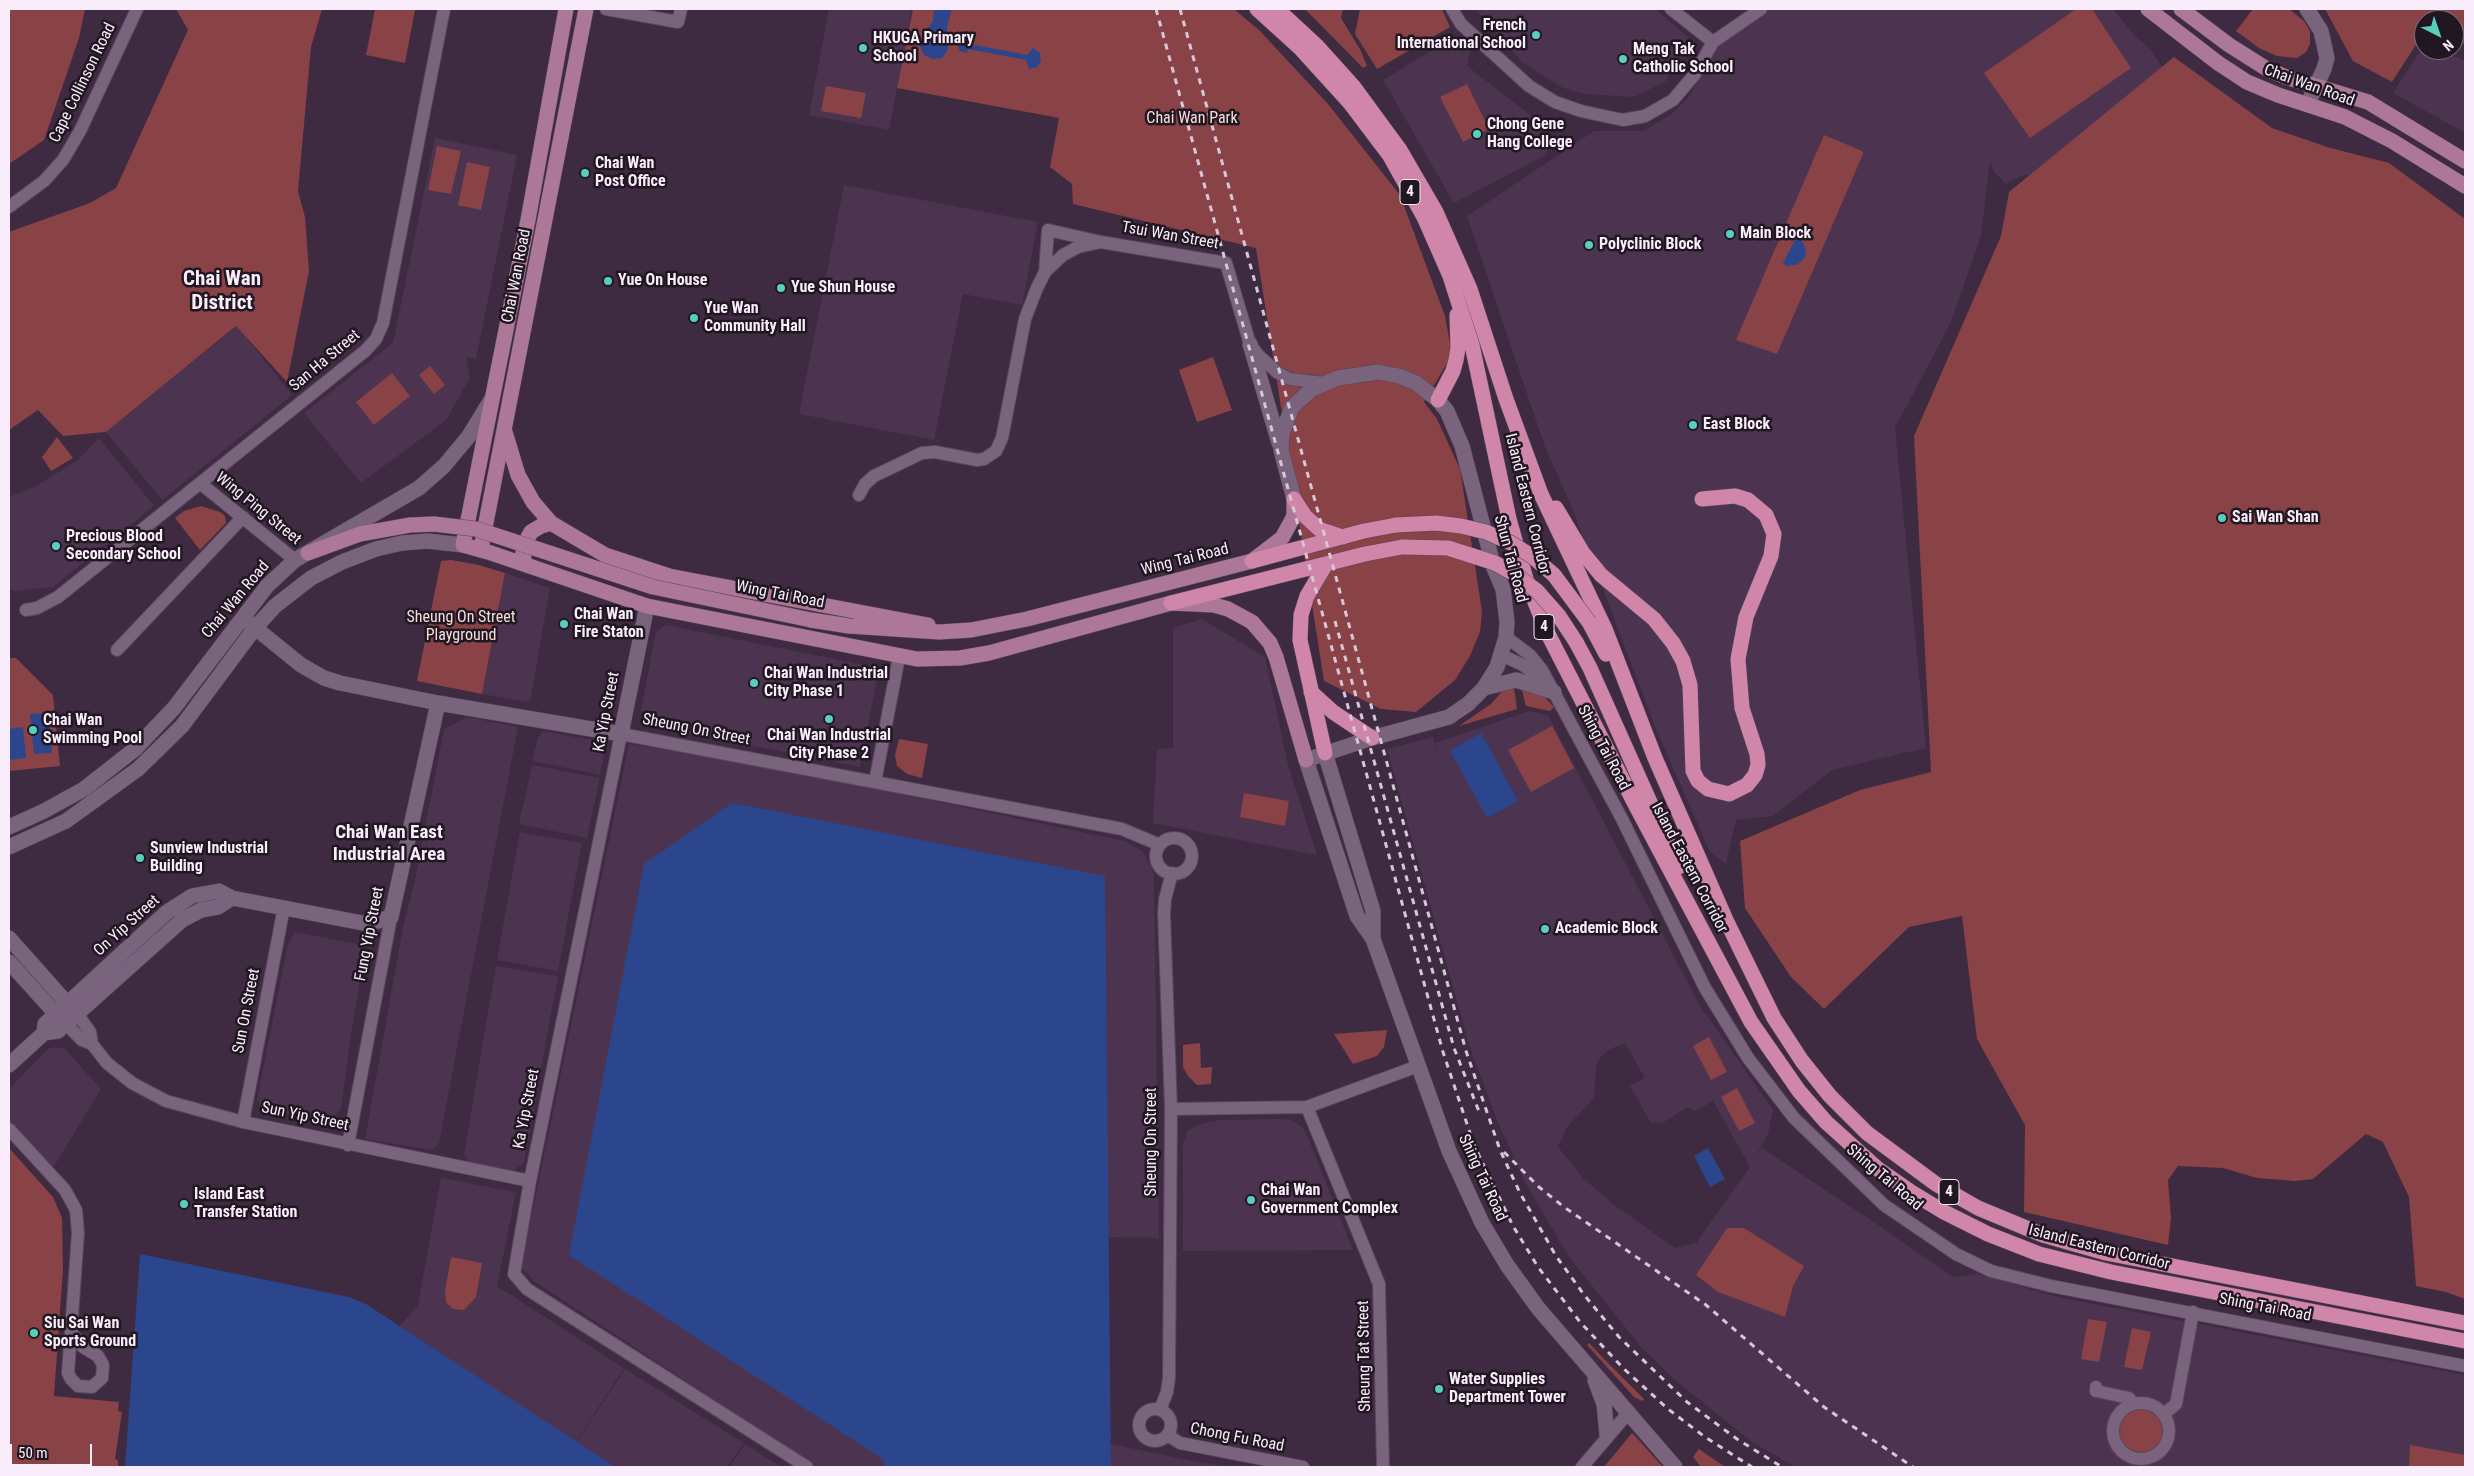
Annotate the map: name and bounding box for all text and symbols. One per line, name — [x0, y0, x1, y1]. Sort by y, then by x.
north arrow — [2414, 10, 2464, 60]
place label: French International School — [1397, 16, 1526, 54]
street label: Cape Collinson Road — [46, 20, 120, 146]
place label: HKUGA Primary School — [873, 29, 974, 67]
marker: French International School — [1530, 29, 1542, 41]
text: N — [2440, 37, 2457, 54]
place label: Meng Tak Catholic School — [1633, 40, 1733, 78]
marker: HKUGA Primary School — [857, 42, 869, 54]
marker: Meng Tak Catholic School — [1617, 53, 1629, 65]
street label: Chai Wan Road — [2261, 61, 2357, 111]
park label: Chai Wan Park — [1146, 109, 1238, 129]
place label: Chong Gene Hang College — [1487, 115, 1572, 153]
marker: Chong Gene Hang College — [1471, 128, 1483, 140]
place label: Chai Wan Post Office — [595, 154, 666, 192]
marker: Chai Wan Post Office — [579, 167, 591, 179]
road number: 4 — [1400, 180, 1420, 204]
street label: Tsui Wan Street — [1120, 218, 1220, 254]
place label: Main Block — [1740, 224, 1811, 244]
street label: Chai Wan Road — [499, 228, 535, 324]
marker: Main Block — [1724, 228, 1736, 240]
place label: Polyclinic Block — [1599, 235, 1701, 255]
marker: Polyclinic Block — [1583, 239, 1595, 251]
district label: Chai Wan District — [183, 267, 261, 317]
place label: Yue On House — [618, 271, 707, 291]
marker: Yue On House — [602, 275, 614, 287]
place label: Yue Shun House — [791, 278, 895, 298]
marker: Yue Shun House — [775, 282, 787, 294]
place label: Yue Wan Community Hall — [704, 299, 806, 337]
marker: Yue Wan Community Hall — [688, 312, 700, 324]
street label: San Ha Street — [286, 326, 364, 396]
place label: East Block — [1703, 415, 1770, 435]
marker: East Block — [1687, 419, 1699, 431]
street label: Island Eastern Corridor — [1500, 431, 1554, 577]
street label: Wing Ping Street — [211, 469, 305, 549]
place label: Sai Wan Shan — [2232, 508, 2319, 528]
marker: Sai Wan Shan — [2216, 512, 2228, 524]
street label: Shun Tai Road — [1489, 513, 1531, 605]
place label: Precious Blood Secondary School — [66, 527, 181, 565]
marker: Precious Blood Secondary School — [50, 540, 62, 552]
street label: Wing Tai Road — [1139, 540, 1231, 580]
street label: Chai Wan Road — [198, 557, 274, 643]
street label: Wing Tai Road — [734, 577, 826, 613]
place label: Chai Wan Fire Staton — [574, 605, 644, 643]
park label: Sheung On Street Playground — [406, 608, 516, 646]
road number: 4 — [1534, 614, 1554, 640]
marker: Chai Wan Fire Staton — [558, 618, 570, 630]
place label: Chai Wan Industrial City Phase 1 — [764, 664, 888, 702]
street label: Ka Yip Street — [590, 670, 624, 754]
marker: Chai Wan Industrial City Phase 1 — [748, 677, 760, 689]
street label: Shing Tai Road — [1573, 702, 1633, 794]
street label: Sheung On Street — [641, 710, 751, 750]
place label: Chai Wan Swimming Pool — [43, 711, 142, 749]
marker: Chai Wan Industrial City Phase 2 — [823, 713, 835, 725]
marker: Chai Wan Swimming Pool — [27, 724, 39, 736]
place label: Chai Wan Industrial City Phase 2 — [767, 726, 891, 764]
street label: Island Eastern Corridor — [1647, 800, 1731, 936]
district label: Chai Wan East Industrial Area — [333, 822, 445, 866]
place label: Sunview Industrial Building — [150, 839, 268, 877]
marker: Sunview Industrial Building — [134, 852, 146, 864]
street label: Fung Yip Street — [351, 885, 389, 983]
street label: On Yip Street — [90, 891, 164, 961]
place label: Academic Block — [1555, 919, 1658, 939]
marker: Academic Block — [1539, 923, 1551, 935]
street label: Sun On Street — [229, 967, 265, 1055]
street label: Ka Yip Street — [510, 1067, 544, 1151]
street label: Sheung On Street — [1142, 1087, 1162, 1197]
street label: Sun Yip Street — [260, 1098, 350, 1136]
street label: Shing Tai Road — [1454, 1132, 1510, 1224]
street label: Shing Tai Road — [1842, 1141, 1926, 1215]
road number: 4 — [1939, 1180, 1959, 1204]
place label: Chai Wan Government Complex — [1261, 1181, 1398, 1219]
place label: Island East Transfer Station — [194, 1185, 297, 1223]
marker: Chai Wan Government Complex — [1245, 1194, 1257, 1206]
marker: Island East Transfer Station — [178, 1198, 190, 1210]
street label: Island Eastern Corridor — [2026, 1221, 2172, 1275]
street label: Shing Tai Road — [2217, 1290, 2313, 1326]
street label: Sheung Tat Street — [1354, 1300, 1376, 1412]
place label: Siu Sai Wan Sports Ground — [44, 1314, 136, 1352]
marker: Siu Sai Wan Sports Ground — [28, 1327, 40, 1339]
place label: Water Supplies Department Tower — [1449, 1370, 1566, 1408]
marker: Water Supplies Department Tower — [1433, 1383, 1445, 1395]
street label: Chong Fu Road — [1188, 1419, 1286, 1457]
scale bar — [12, 1434, 95, 1466]
text: 50 m — [18, 1444, 48, 1462]

